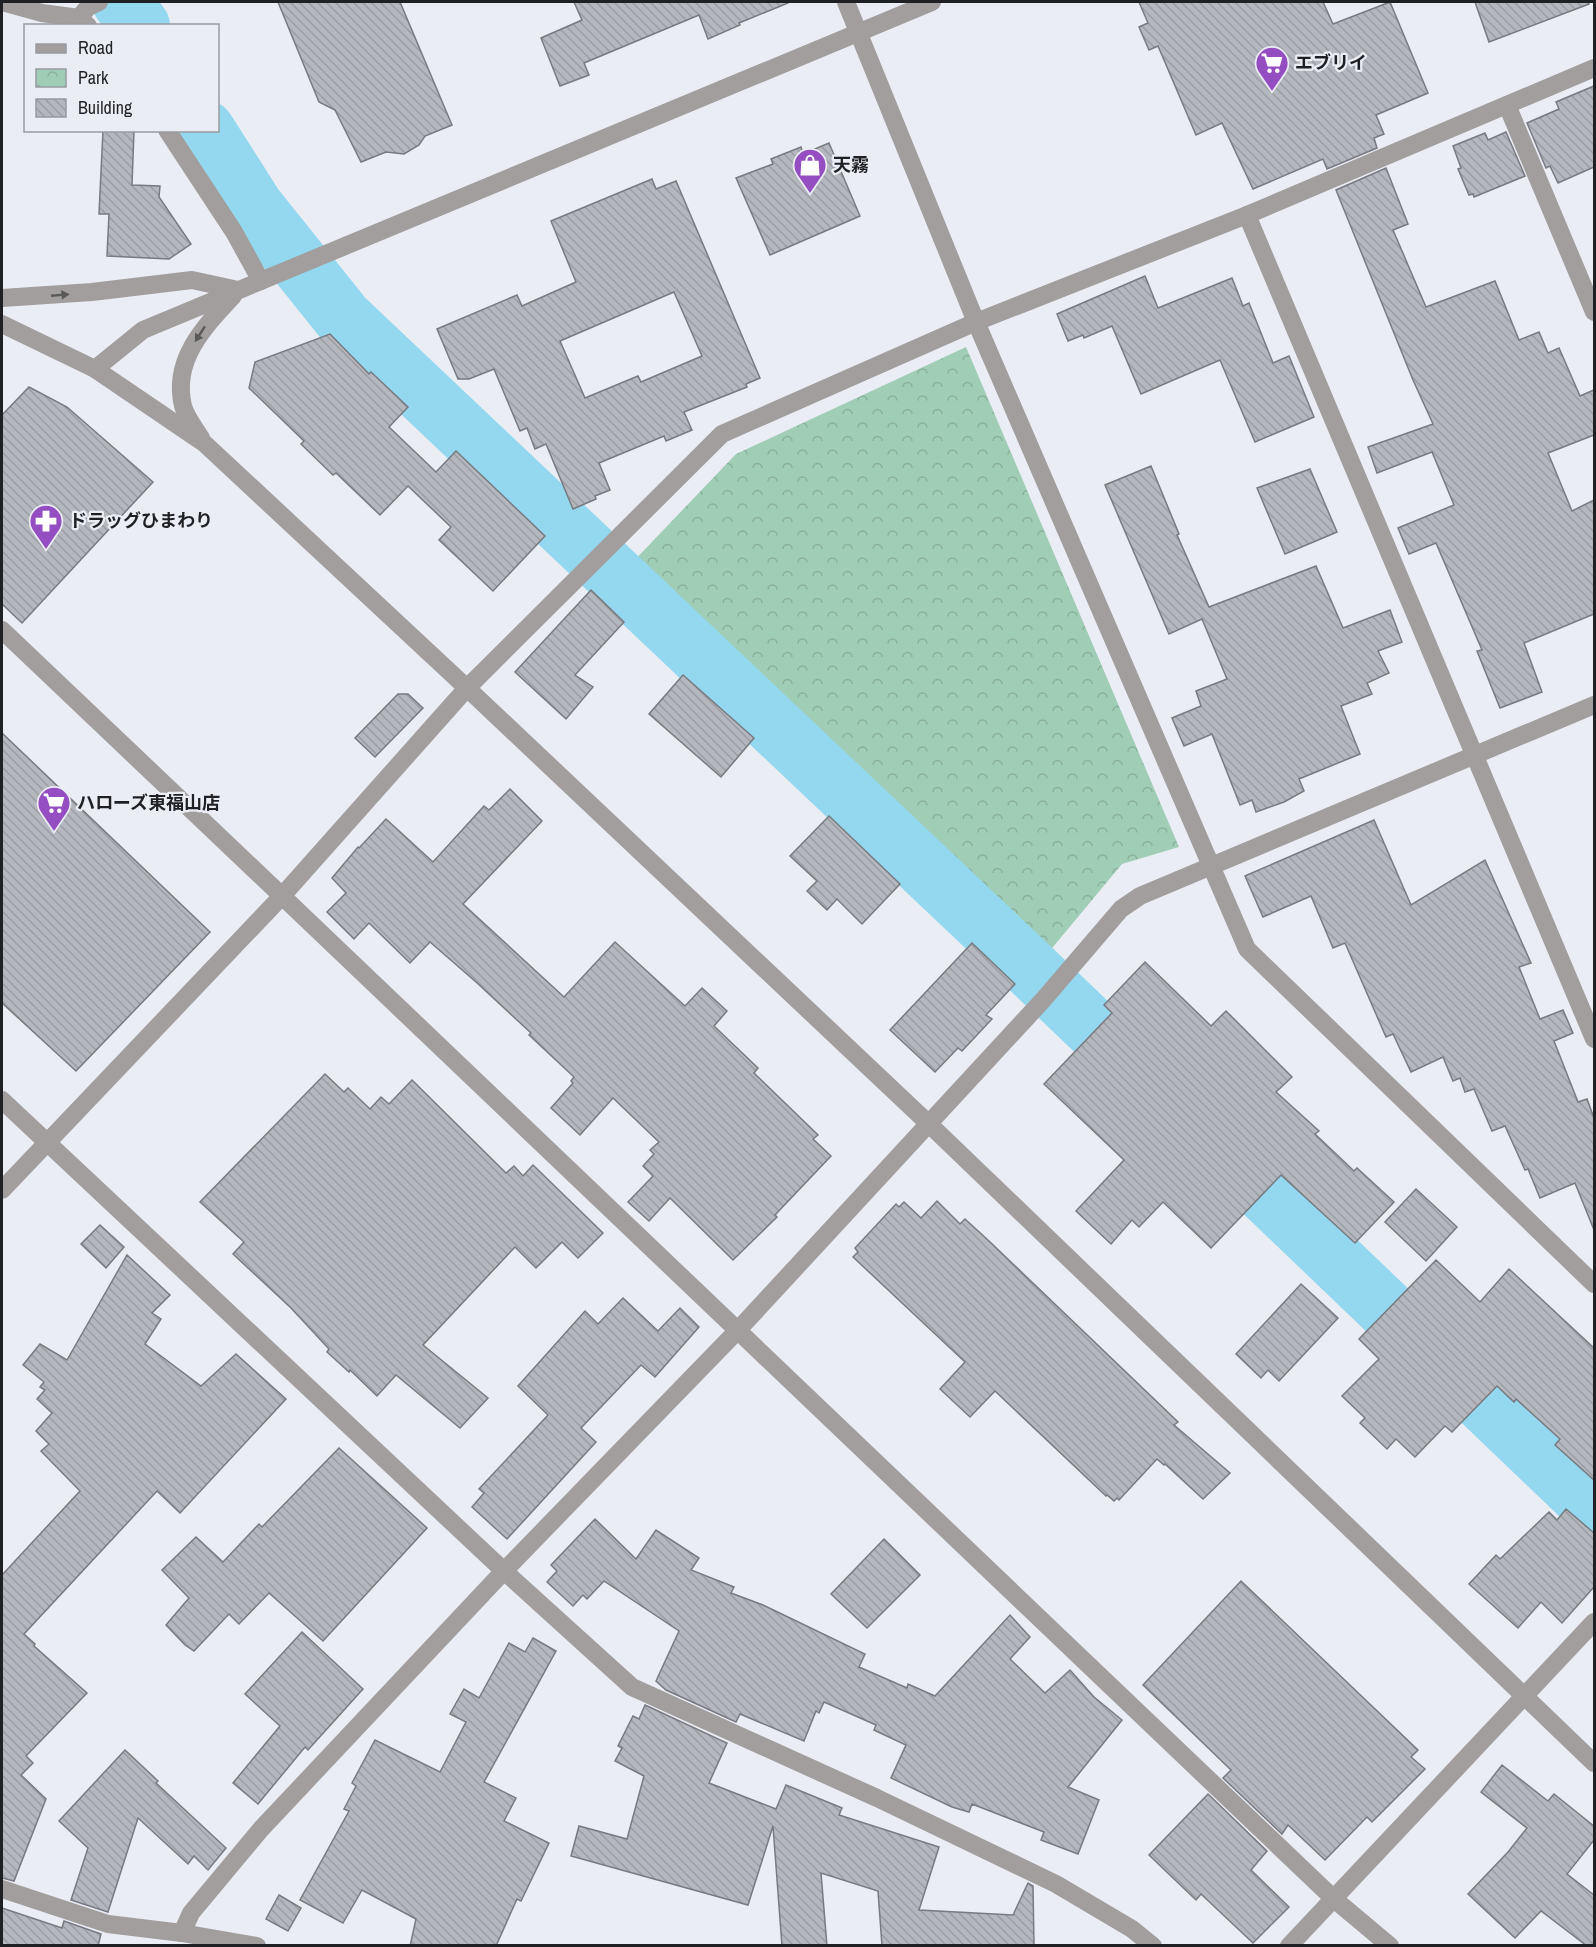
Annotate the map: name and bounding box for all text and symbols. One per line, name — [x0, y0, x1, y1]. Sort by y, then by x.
legend — [24, 24, 219, 132]
text: Road — [78, 35, 113, 60]
supermarket icon: エブリイ — [1254, 45, 1290, 92]
place label: エブリイ — [1295, 50, 1367, 75]
text: Park — [78, 65, 109, 90]
text: Building — [78, 95, 133, 120]
shop icon: 天霧 — [792, 147, 828, 194]
place label: 天霧 — [833, 152, 869, 177]
one-way arrow — [50, 290, 69, 299]
one-way arrow — [194, 326, 206, 342]
pharmacy icon: ドラッグひまわり — [28, 503, 64, 550]
place label: ドラッグひまわり — [69, 508, 213, 533]
supermarket icon: ハローズ東福山店 — [36, 785, 72, 832]
place label: ハローズ東福山店 — [77, 790, 220, 815]

